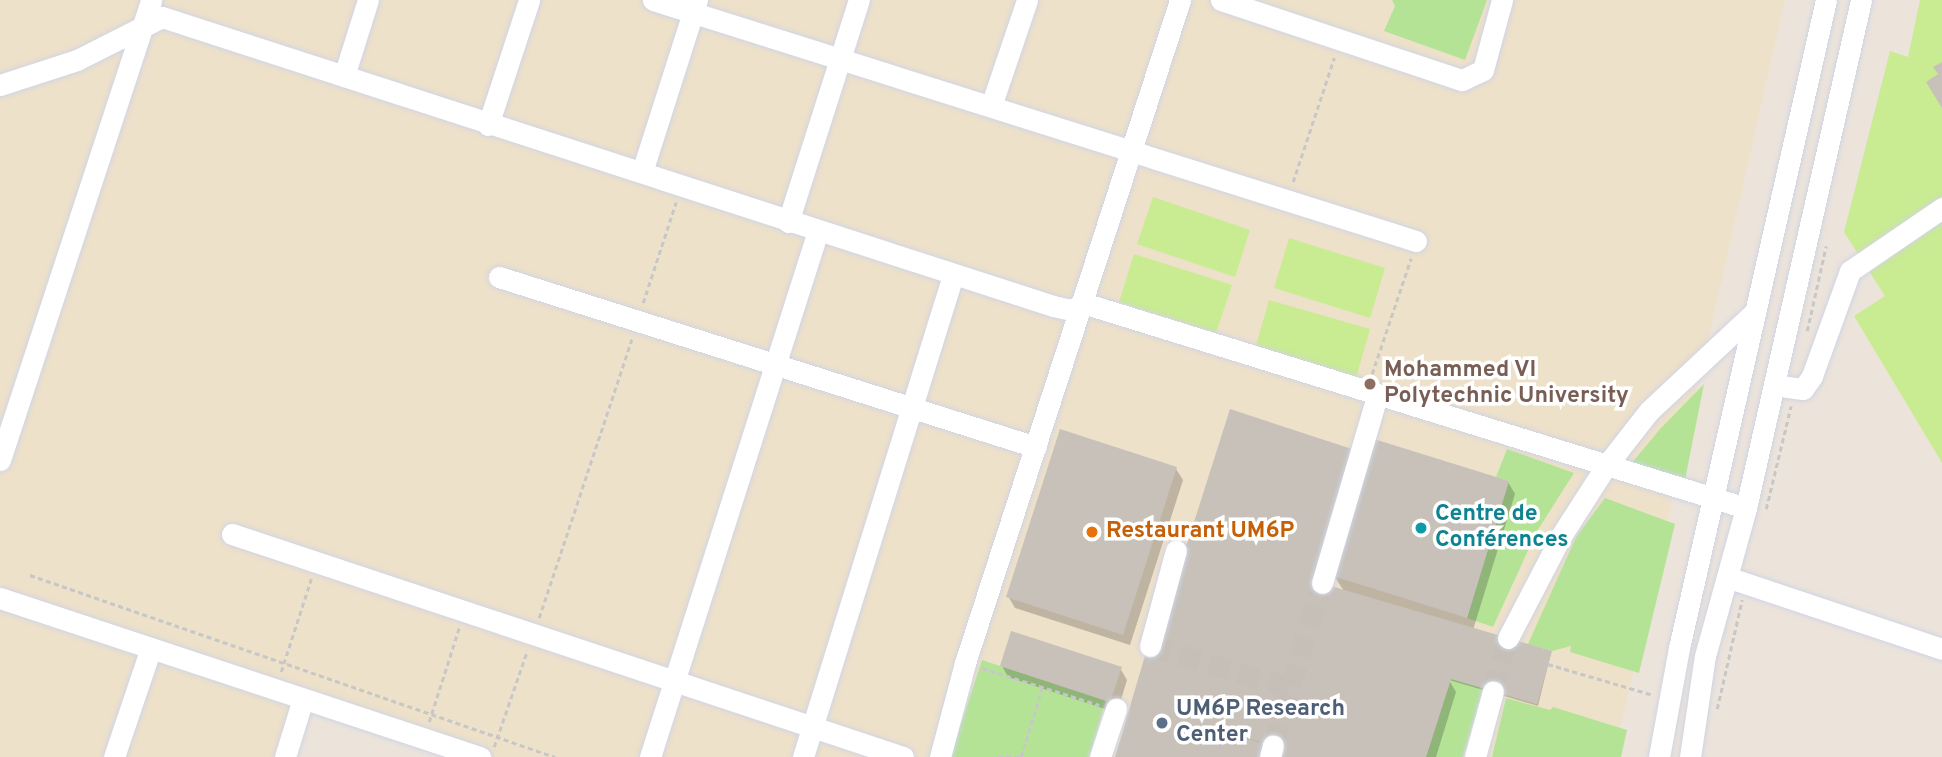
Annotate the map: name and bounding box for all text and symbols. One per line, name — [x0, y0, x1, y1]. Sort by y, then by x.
place label: Mohammed VI Polytechnic University — [1384, 357, 1629, 411]
marker: Mohammed VI Polytechnic University — [1362, 376, 1378, 392]
place label: Centre de Conférences — [1435, 501, 1569, 555]
place label: Restaurant UM6P — [1106, 518, 1294, 546]
marker: Centre de Conférences — [1413, 520, 1429, 536]
marker: Restaurant UM6P — [1084, 524, 1100, 540]
place label: UM6P Research Center — [1176, 696, 1345, 750]
marker: UM6P Research Center — [1154, 715, 1170, 731]

